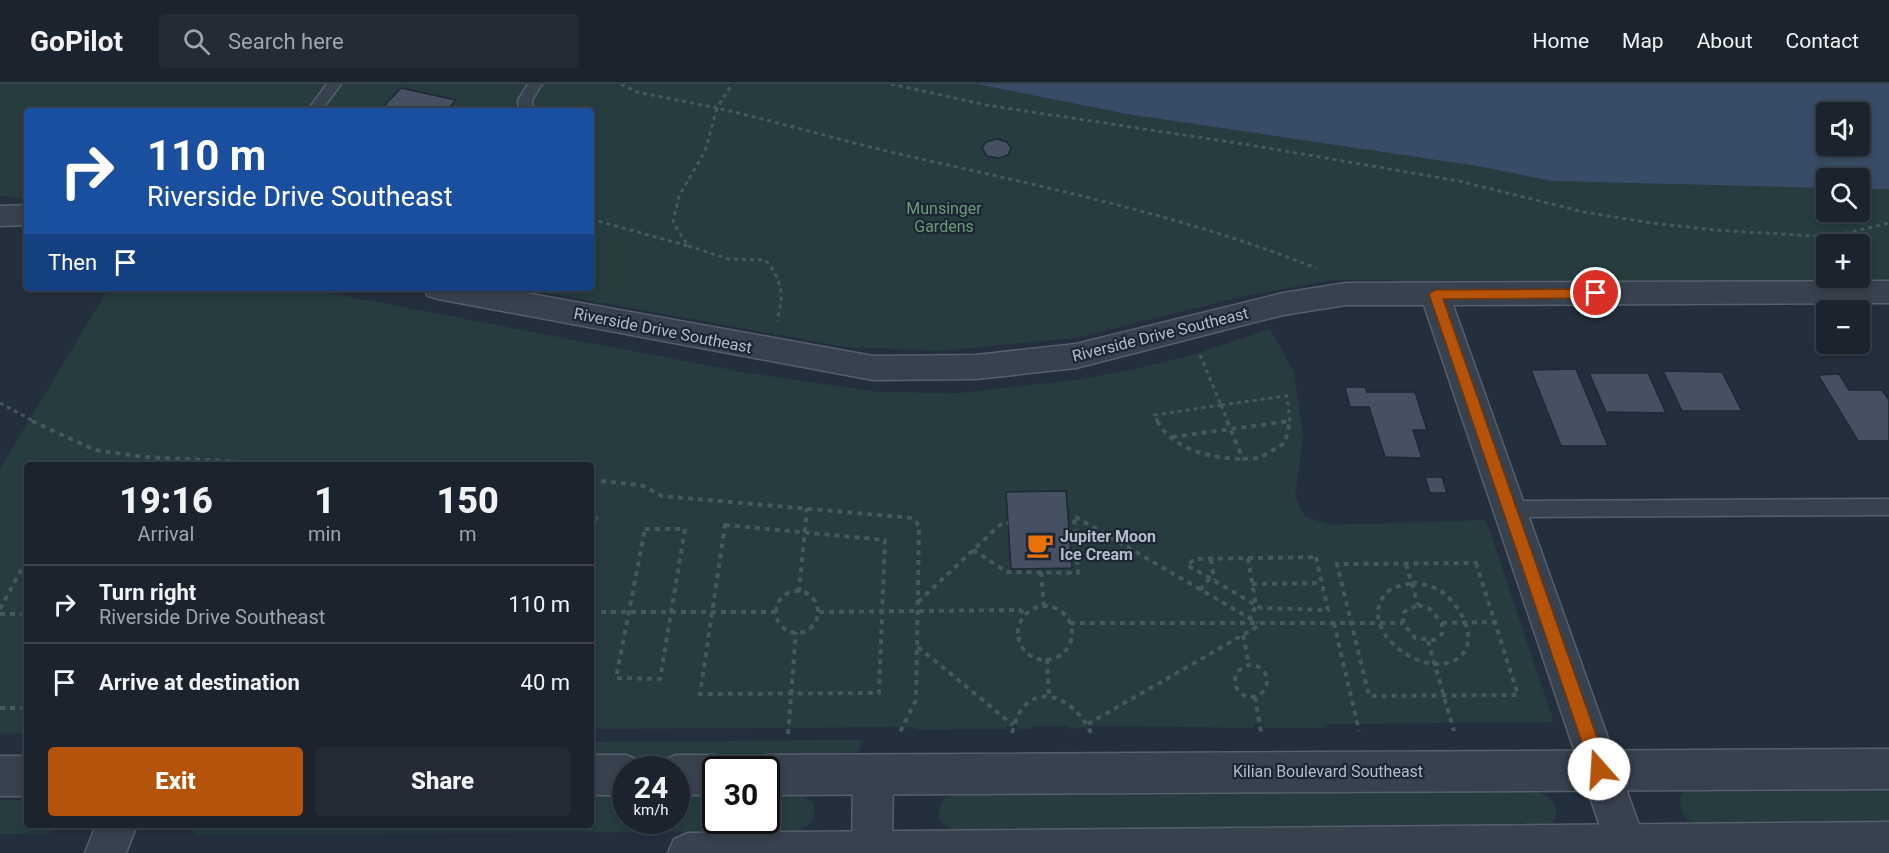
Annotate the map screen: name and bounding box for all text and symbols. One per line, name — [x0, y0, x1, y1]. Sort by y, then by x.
search box — [159, 14, 579, 68]
text: GoPilot — [30, 25, 123, 58]
icon: search — [180, 25, 213, 58]
text: Search here — [228, 29, 344, 54]
text: Home — [1533, 29, 1589, 53]
text: Map — [1622, 29, 1664, 53]
text: About — [1697, 29, 1753, 53]
text: Contact — [1786, 29, 1859, 53]
map controls — [1816, 102, 1870, 354]
button: sound — [1816, 102, 1870, 156]
text: 110 m — [147, 131, 266, 180]
icon: right — [48, 132, 126, 210]
button: search — [1816, 168, 1870, 222]
text: Riverside Drive Southeast — [147, 181, 452, 213]
park label: Munsinger Gardens — [906, 199, 982, 236]
button: + — [1816, 234, 1870, 288]
icon: arrive — [109, 246, 142, 279]
text: Then — [48, 250, 97, 275]
pin — [1570, 267, 1621, 318]
icon: arrive — [1579, 276, 1612, 309]
button: − — [1816, 300, 1870, 354]
street label: Riverside Drive Southeast — [1070, 303, 1250, 366]
street label: Riverside Drive Southeast — [572, 304, 754, 357]
text: 19:16 — [119, 480, 213, 522]
text: 1 — [314, 480, 335, 522]
text: 150 — [437, 480, 499, 522]
text: Arrival — [138, 522, 194, 546]
text: min — [308, 522, 341, 546]
text: m — [459, 522, 476, 546]
place label: Jupiter Moon Ice Cream — [1060, 527, 1156, 564]
cafe icon: Jupiter Moon Ice Cream — [1025, 530, 1055, 560]
text: Turn right — [99, 580, 196, 605]
icon: right — [48, 588, 81, 621]
text: 110 m — [508, 592, 570, 617]
text: Riverside Drive Southeast — [99, 605, 325, 629]
icon: arrive — [48, 666, 81, 699]
text: Arrive at destination — [99, 670, 300, 695]
text: 40 m — [521, 670, 570, 695]
position arrow — [1567, 737, 1631, 801]
button: Exit — [48, 747, 303, 816]
button: Share — [315, 747, 570, 816]
speed limit sign: 30 — [702, 756, 780, 834]
street label: Kilian Boulevard Southeast — [1233, 762, 1423, 781]
text: 24 — [634, 770, 668, 805]
text: km/h — [633, 801, 669, 819]

